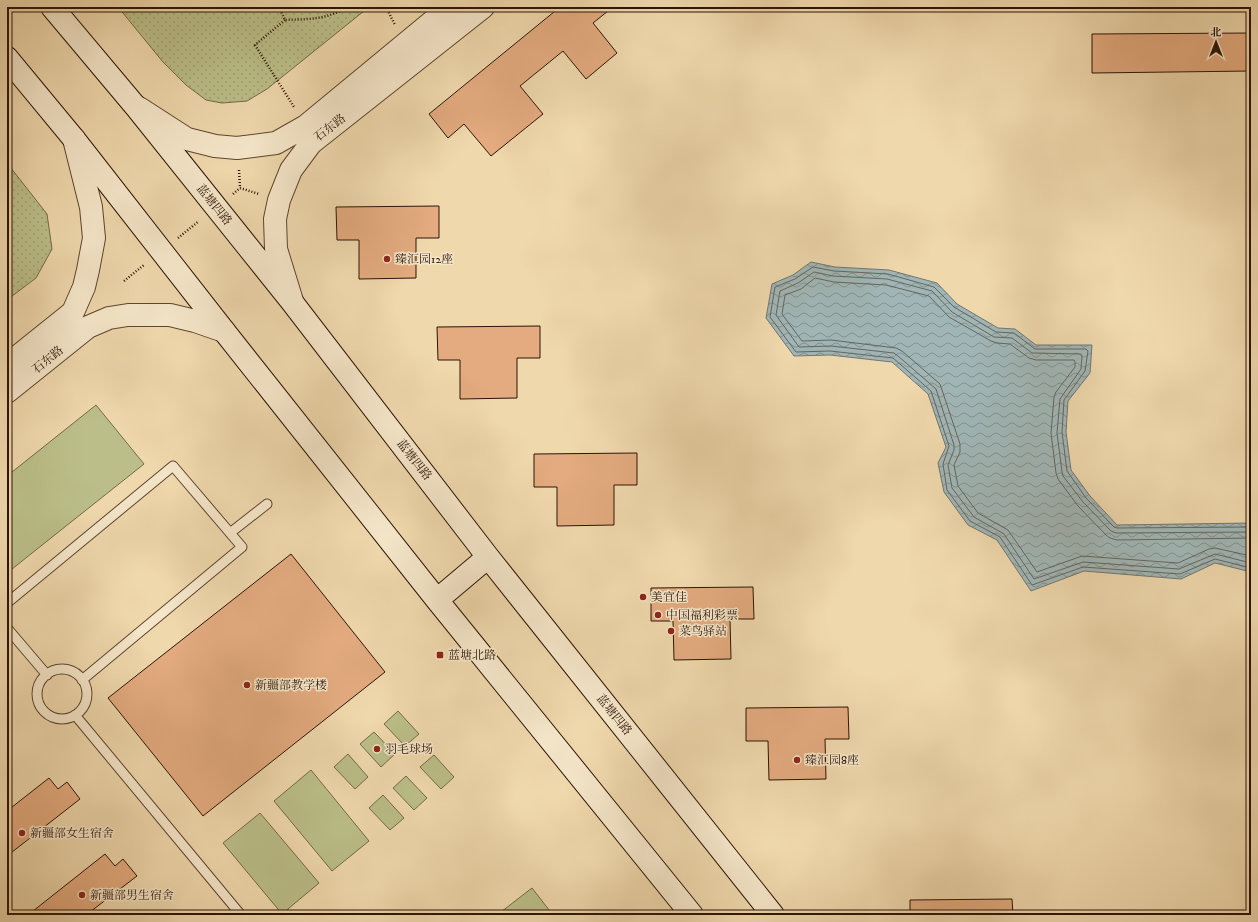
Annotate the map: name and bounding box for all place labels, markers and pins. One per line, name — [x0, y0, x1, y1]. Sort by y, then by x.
place label: 臻汇园12座 — [395, 252, 453, 267]
marker: 臻汇园12座 — [382, 254, 392, 264]
place label: 美宜佳 — [651, 590, 687, 605]
marker: 美宜佳 — [638, 592, 648, 602]
place label: 中国福利彩票 — [666, 608, 738, 623]
marker: 中国福利彩票 — [653, 610, 663, 620]
place label: 菜鸟驿站 — [679, 624, 727, 639]
marker: 菜鸟驿站 — [666, 626, 676, 636]
place label: 蓝塘北路 — [448, 648, 496, 663]
marker: 蓝塘北路 — [435, 650, 445, 660]
place label: 新疆部教学楼 — [255, 678, 327, 693]
marker: 新疆部教学楼 — [242, 680, 252, 690]
place label: 羽毛球场 — [385, 742, 433, 757]
marker: 羽毛球场 — [372, 744, 382, 754]
place label: 臻汇园8座 — [805, 753, 859, 768]
marker: 臻汇园8座 — [792, 755, 802, 765]
place label: 新疆部女生宿舍 — [30, 826, 114, 841]
marker: 新疆部女生宿舍 — [17, 828, 27, 838]
place label: 新疆部男生宿舍 — [90, 888, 174, 903]
marker: 新疆部男生宿舍 — [77, 890, 87, 900]

